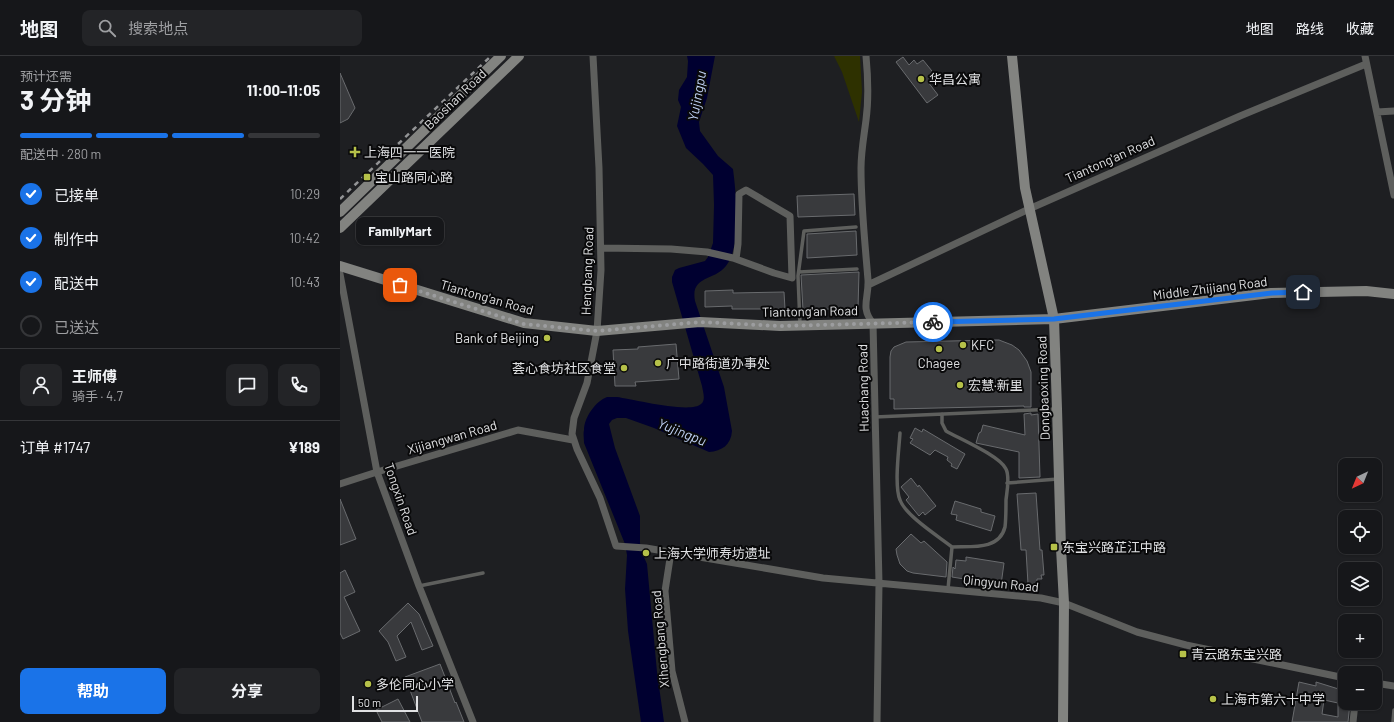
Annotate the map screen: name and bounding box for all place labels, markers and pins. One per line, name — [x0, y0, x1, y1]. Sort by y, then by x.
place label: 华昌公寓 — [929, 71, 981, 87]
marker: 华昌公寓 — [916, 74, 926, 84]
place label: 上海四一一医院 — [364, 144, 455, 160]
marker: 上海四一一医院 — [349, 146, 361, 158]
place label: 宝山路同心路 — [375, 169, 453, 185]
marker: 宝山路同心路 — [362, 172, 372, 182]
callout: FamilyMart — [356, 217, 444, 245]
pin — [383, 268, 417, 302]
pin — [1286, 275, 1320, 309]
place label: Bank of Beijing — [455, 330, 539, 346]
marker: Bank of Beijing — [542, 333, 552, 343]
place label: KFC — [971, 337, 994, 353]
marker: KFC — [958, 340, 968, 350]
marker: Chagee — [934, 344, 944, 354]
place label: 广中路街道办事处 — [666, 355, 770, 371]
place label: Chagee — [918, 355, 960, 371]
marker: 广中路街道办事处 — [653, 358, 663, 368]
place label: 荟心食坊社区食堂 — [512, 360, 616, 376]
marker: 荟心食坊社区食堂 — [619, 363, 629, 373]
place label: 宏慧·新里 — [968, 377, 1023, 393]
marker: 宏慧·新里 — [955, 380, 965, 390]
place label: 东宝兴路芷江中路 — [1062, 539, 1166, 555]
marker: 东宝兴路芷江中路 — [1049, 542, 1059, 552]
place label: 上海大学师寿坊遗址 — [654, 545, 771, 561]
marker: 上海大学师寿坊遗址 — [641, 548, 651, 558]
place label: 青云路东宝兴路 — [1191, 646, 1282, 662]
marker: 青云路东宝兴路 — [1178, 649, 1188, 659]
place label: 多伦同心小学 — [376, 676, 454, 692]
marker: 多伦同心小学 — [363, 679, 373, 689]
place label: 上海市第六十中学 — [1221, 691, 1325, 707]
marker: 上海市第六十中学 — [1208, 694, 1218, 704]

